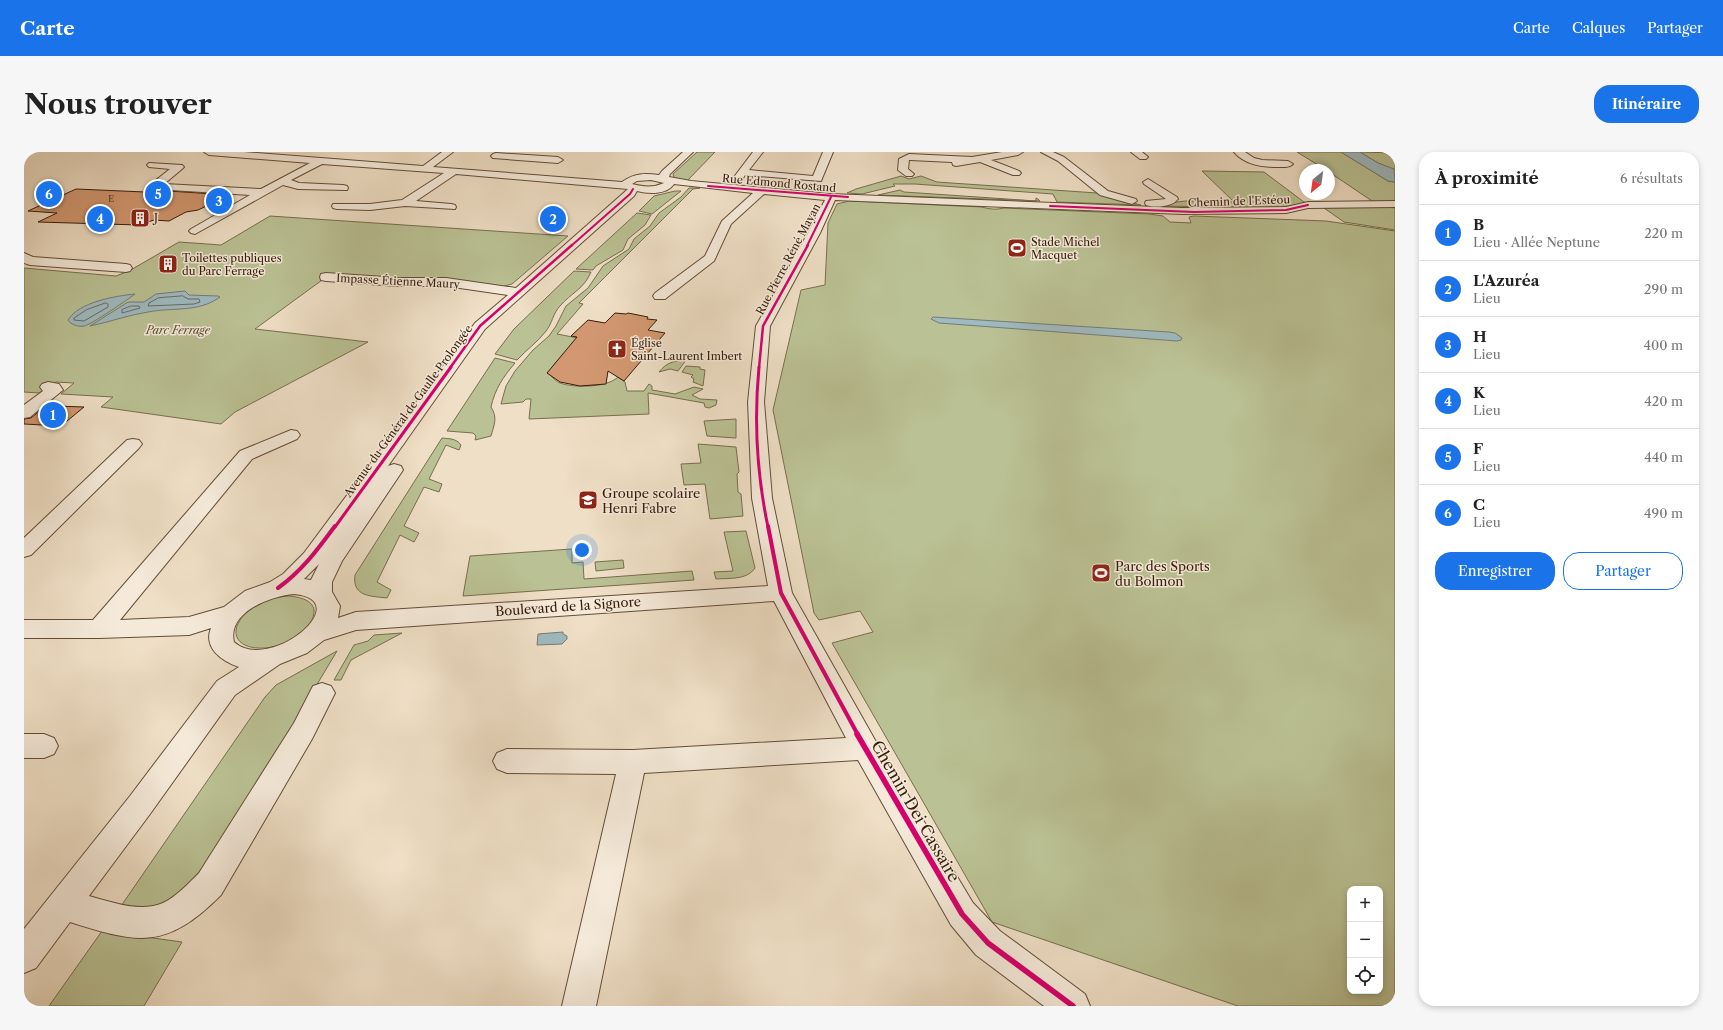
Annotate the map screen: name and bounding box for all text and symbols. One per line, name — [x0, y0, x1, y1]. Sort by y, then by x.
text: Carte — [20, 17, 75, 40]
text: Carte — [1513, 19, 1550, 37]
text: Calques — [1572, 19, 1625, 37]
text: Partager — [1647, 19, 1703, 37]
button: Itinéraire — [1594, 85, 1699, 123]
text: Nous trouver — [24, 87, 212, 121]
north arrow — [1299, 164, 1335, 200]
text: À proximité — [1435, 168, 1539, 188]
text: 6 résultats — [1620, 170, 1683, 186]
street label: Rue Edmond Rostand — [721, 171, 837, 195]
pin: 6 — [36, 179, 62, 209]
pin: 5 — [145, 179, 171, 209]
pin: 3 — [206, 186, 232, 216]
street label: Chemin de l'Estéou — [1188, 192, 1291, 210]
house number: E — [108, 193, 114, 204]
street label: Rue Pierre Réné Mayan — [753, 201, 823, 317]
pin: 4 — [87, 204, 113, 234]
pin: 2 — [540, 204, 566, 234]
building icon: J — [129, 207, 151, 229]
place label: J — [152, 211, 158, 225]
text: B — [1473, 215, 1484, 234]
text: 1 — [1445, 225, 1451, 241]
text: 220 m — [1644, 225, 1683, 241]
text: Lieu · Allée Neptune — [1473, 234, 1600, 250]
place label: Stade Michel Macquet — [1031, 235, 1100, 262]
sports icon: Stade Michel Macquet — [1006, 237, 1028, 259]
place label: Toilettes publiques du Parc Ferrage — [182, 251, 282, 278]
building icon: Toilettes publiques du Parc Ferrage — [157, 253, 179, 275]
street label: Impasse Étienne Maury — [336, 271, 461, 291]
text: L'Azuréa — [1473, 271, 1539, 290]
text: 2 — [1444, 281, 1452, 297]
text: 290 m — [1644, 281, 1683, 297]
text: Lieu — [1473, 290, 1501, 306]
street label: Avenue du Général de Gaulle Prolongée — [340, 322, 475, 501]
park label: Parc Ferrage — [145, 323, 211, 337]
text: H — [1473, 327, 1487, 346]
place label: Église Saint-Laurent Imbert — [631, 336, 742, 363]
text: 3 — [1444, 337, 1452, 353]
text: 400 m — [1643, 337, 1683, 353]
church icon: Église Saint-Laurent Imbert — [606, 338, 628, 360]
text: Lieu — [1473, 346, 1501, 362]
text: K — [1473, 383, 1485, 402]
text: 4 — [1444, 393, 1452, 409]
text: 420 m — [1644, 393, 1683, 409]
pin: 1 — [40, 400, 66, 430]
text: Lieu — [1473, 402, 1501, 418]
text: F — [1473, 439, 1483, 458]
text: 5 — [1444, 449, 1452, 465]
text: 440 m — [1644, 449, 1683, 465]
text: Lieu — [1473, 458, 1501, 474]
place label: Groupe scolaire Henri Fabre — [602, 485, 700, 516]
school or university icon: Groupe scolaire Henri Fabre — [577, 489, 599, 511]
text: C — [1473, 495, 1485, 514]
text: 6 — [1444, 505, 1452, 521]
text: 490 m — [1644, 505, 1683, 521]
text: Lieu — [1473, 514, 1501, 530]
your location — [572, 540, 592, 560]
button: Enregistrer — [1435, 552, 1555, 590]
button: Partager — [1563, 552, 1683, 590]
place label: Parc des Sports du Bolmon — [1115, 558, 1210, 589]
sports icon: Parc des Sports du Bolmon — [1090, 562, 1112, 584]
street label: Boulevard de la Signore — [495, 593, 641, 619]
street label: Chemin Dei Cassaire — [867, 737, 965, 885]
map controls — [1347, 886, 1383, 994]
button: + — [1347, 886, 1383, 922]
button: − — [1347, 922, 1383, 958]
button: locate — [1347, 958, 1383, 994]

